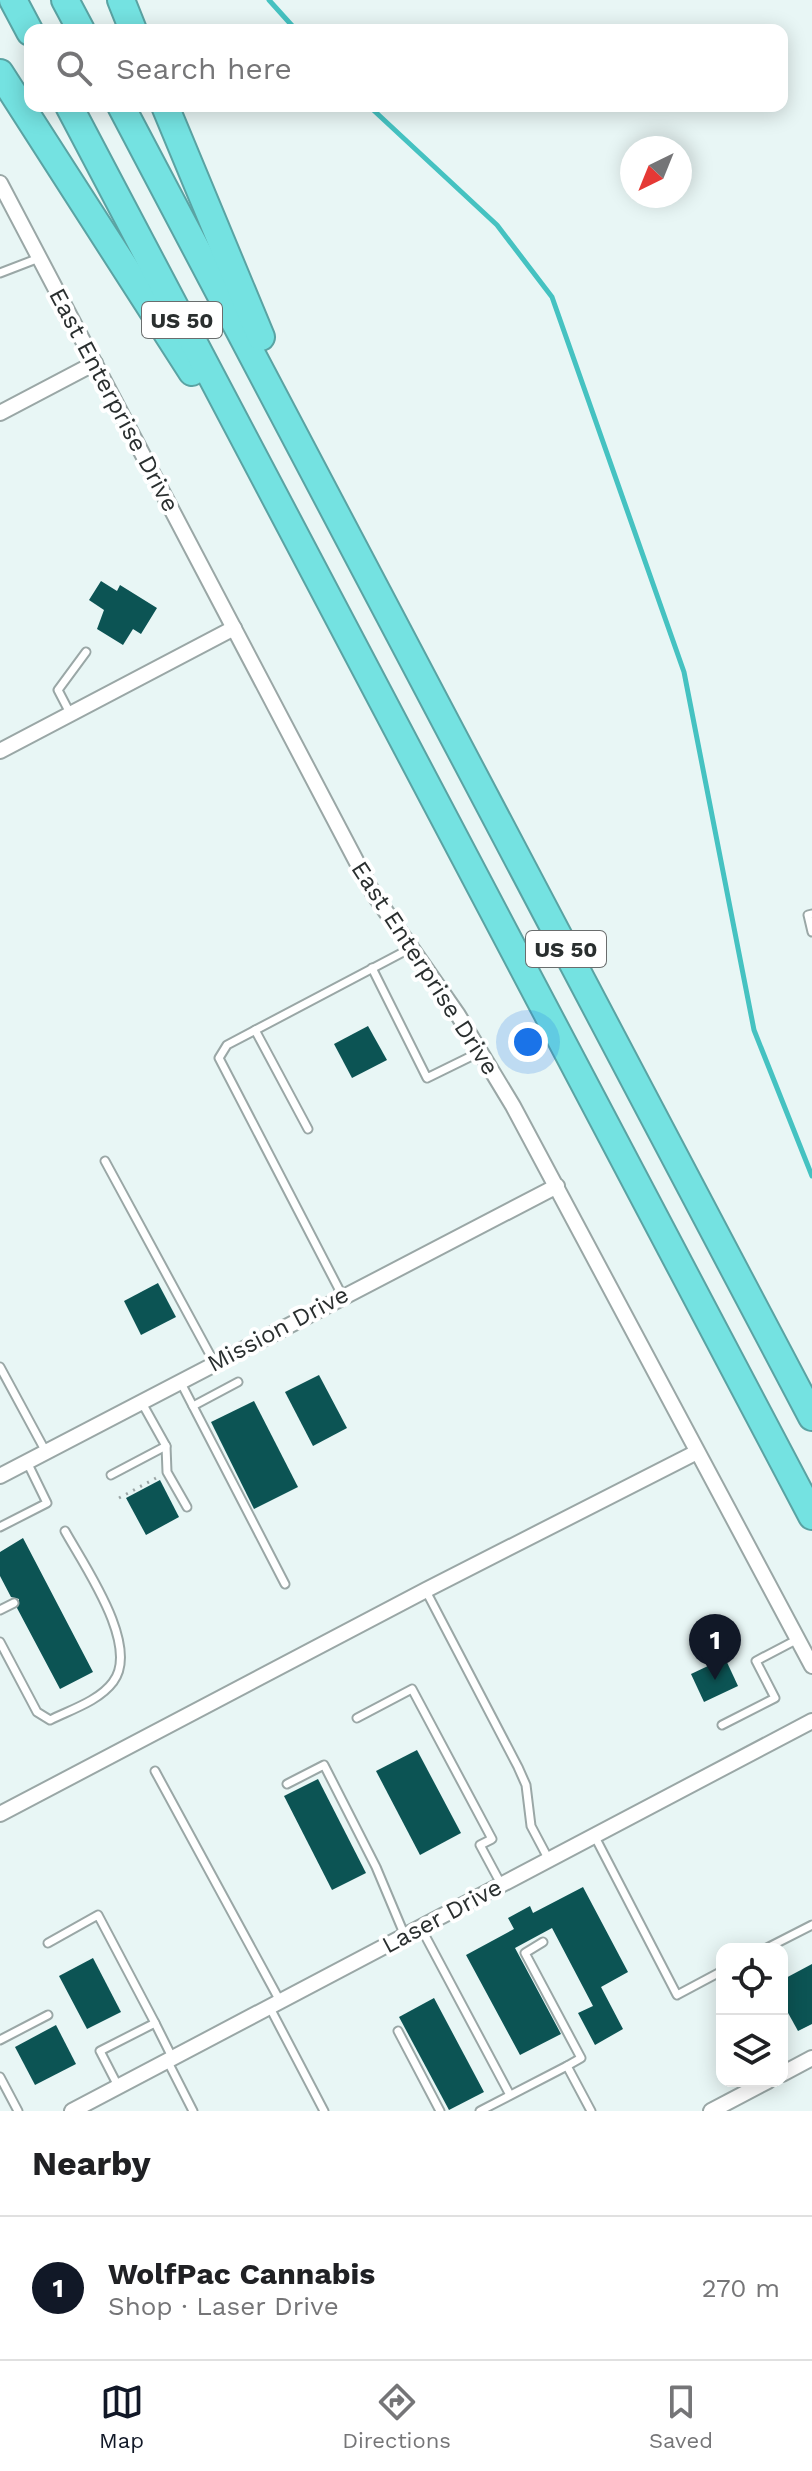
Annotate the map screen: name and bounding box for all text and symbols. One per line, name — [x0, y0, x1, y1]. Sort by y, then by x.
search box — [24, 24, 788, 112]
icon: search — [52, 46, 96, 90]
text: Search here — [116, 51, 292, 86]
north arrow — [620, 136, 692, 208]
street label: East Enterprise Drive — [43, 283, 185, 517]
road number: US 50 — [142, 302, 222, 338]
street label: East Enterprise Drive — [345, 856, 505, 1080]
road number: US 50 — [526, 931, 606, 967]
your location — [508, 1022, 548, 1062]
street label: Mission Drive — [203, 1280, 353, 1378]
pin: 1 — [689, 1614, 741, 1680]
street label: Laser Drive — [377, 1873, 507, 1959]
map controls — [716, 1943, 788, 2087]
button: locate — [716, 1943, 788, 2015]
button: layers — [716, 2015, 788, 2087]
text: Nearby — [32, 2143, 151, 2183]
text: WolfPac Cannabis — [108, 2256, 375, 2291]
text: 1 — [52, 2273, 64, 2303]
text: 270 m — [701, 2273, 780, 2303]
text: Shop · Laser Drive — [108, 2291, 339, 2321]
tab: Map — [99, 2380, 144, 2453]
tab: Directions — [342, 2380, 451, 2453]
tab: Saved — [649, 2380, 713, 2453]

